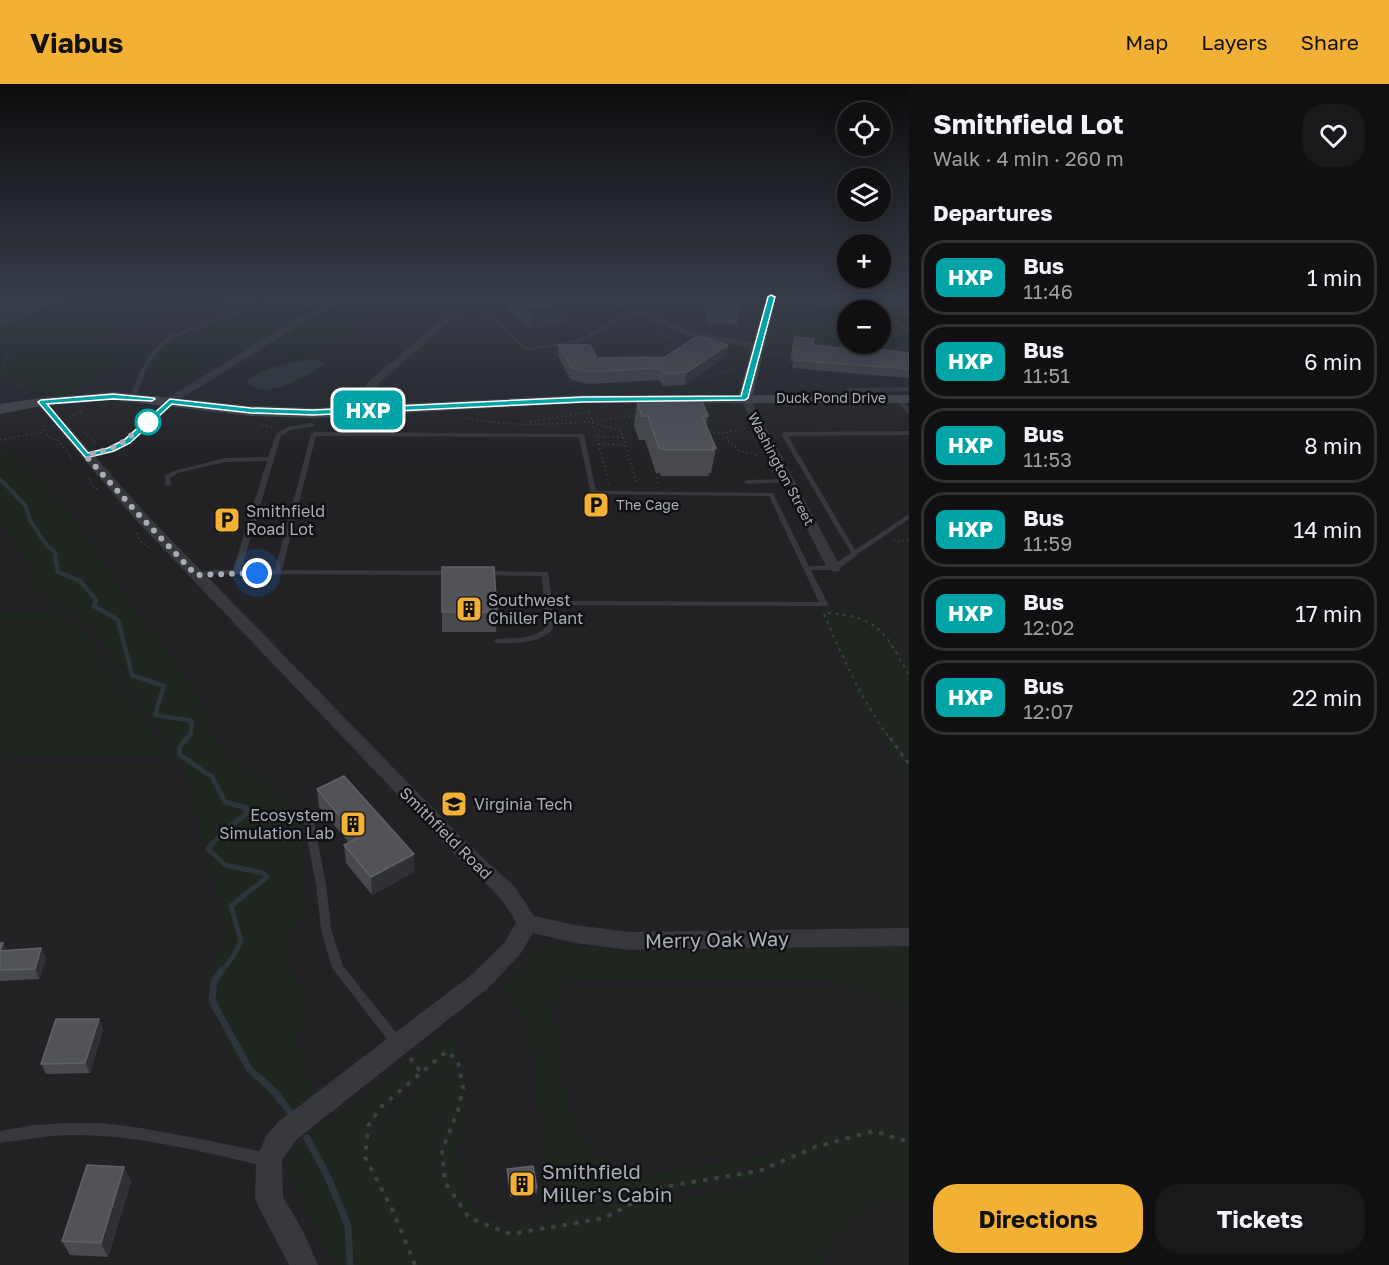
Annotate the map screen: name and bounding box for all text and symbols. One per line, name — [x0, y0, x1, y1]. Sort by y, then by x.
text: Viabus — [30, 26, 123, 59]
text: Map — [1125, 29, 1168, 55]
text: Layers — [1201, 29, 1268, 55]
text: Share — [1301, 29, 1359, 55]
map controls — [837, 102, 891, 354]
button: locate — [837, 102, 891, 156]
button: heart — [1302, 104, 1365, 167]
text: Smithfield Lot — [933, 107, 1124, 140]
text: Walk · 4 min · 260 m — [933, 146, 1124, 170]
button: layers — [837, 168, 891, 222]
text: Departures — [933, 199, 1052, 226]
button: + — [837, 234, 891, 288]
text: Bus — [1023, 252, 1064, 279]
text: HXP — [948, 264, 993, 290]
text: 1 min — [1307, 264, 1362, 291]
text: 11:46 — [1023, 279, 1073, 303]
button: − — [837, 300, 891, 354]
text: Bus — [1023, 336, 1064, 363]
text: HXP — [948, 348, 993, 374]
text: 6 min — [1304, 348, 1362, 375]
text: 11:51 — [1023, 363, 1070, 387]
street label: Duck Pond Drive — [776, 389, 886, 406]
line badge: HXP — [334, 390, 403, 430]
text: HXP — [345, 397, 391, 423]
unlabelled marker — [135, 409, 161, 435]
street label: Washington Street — [745, 409, 818, 528]
text: Bus — [1023, 420, 1064, 447]
text: HXP — [948, 432, 993, 458]
text: 8 min — [1304, 432, 1362, 459]
text: 11:53 — [1023, 447, 1072, 471]
parking icon: The Cage — [581, 490, 611, 520]
place label: The Cage — [616, 496, 679, 513]
place label: Smithfield Road Lot — [246, 501, 325, 539]
text: Bus — [1023, 504, 1064, 531]
parking icon: Smithfield Road Lot — [212, 505, 242, 535]
text: HXP — [948, 516, 993, 542]
text: 14 min — [1294, 516, 1362, 543]
text: 11:59 — [1023, 531, 1072, 555]
your location — [242, 558, 272, 588]
text: Bus — [1023, 588, 1064, 615]
place label: Southwest Chiller Plant — [488, 590, 583, 628]
building icon: Southwest Chiller Plant — [454, 594, 484, 624]
text: HXP — [948, 600, 993, 626]
text: 17 min — [1295, 600, 1362, 627]
text: 12:02 — [1023, 615, 1074, 639]
text: Bus — [1023, 672, 1064, 699]
text: HXP — [948, 684, 993, 710]
text: 22 min — [1292, 684, 1362, 711]
text: 12:07 — [1023, 699, 1073, 723]
street label: Smithfield Road — [396, 783, 496, 883]
school or university icon: Virginia Tech — [439, 789, 469, 819]
place label: Virginia Tech — [474, 794, 573, 814]
place label: Ecosystem Simulation Lab — [219, 805, 334, 843]
building icon: Ecosystem Simulation Lab — [338, 809, 368, 839]
street label: Merry Oak Way — [645, 926, 789, 952]
place label: Smithfield Miller's Cabin — [542, 1159, 672, 1206]
building icon: Smithfield Miller's Cabin — [507, 1169, 537, 1199]
button: Directions — [933, 1184, 1143, 1253]
button: Tickets — [1155, 1184, 1365, 1253]

